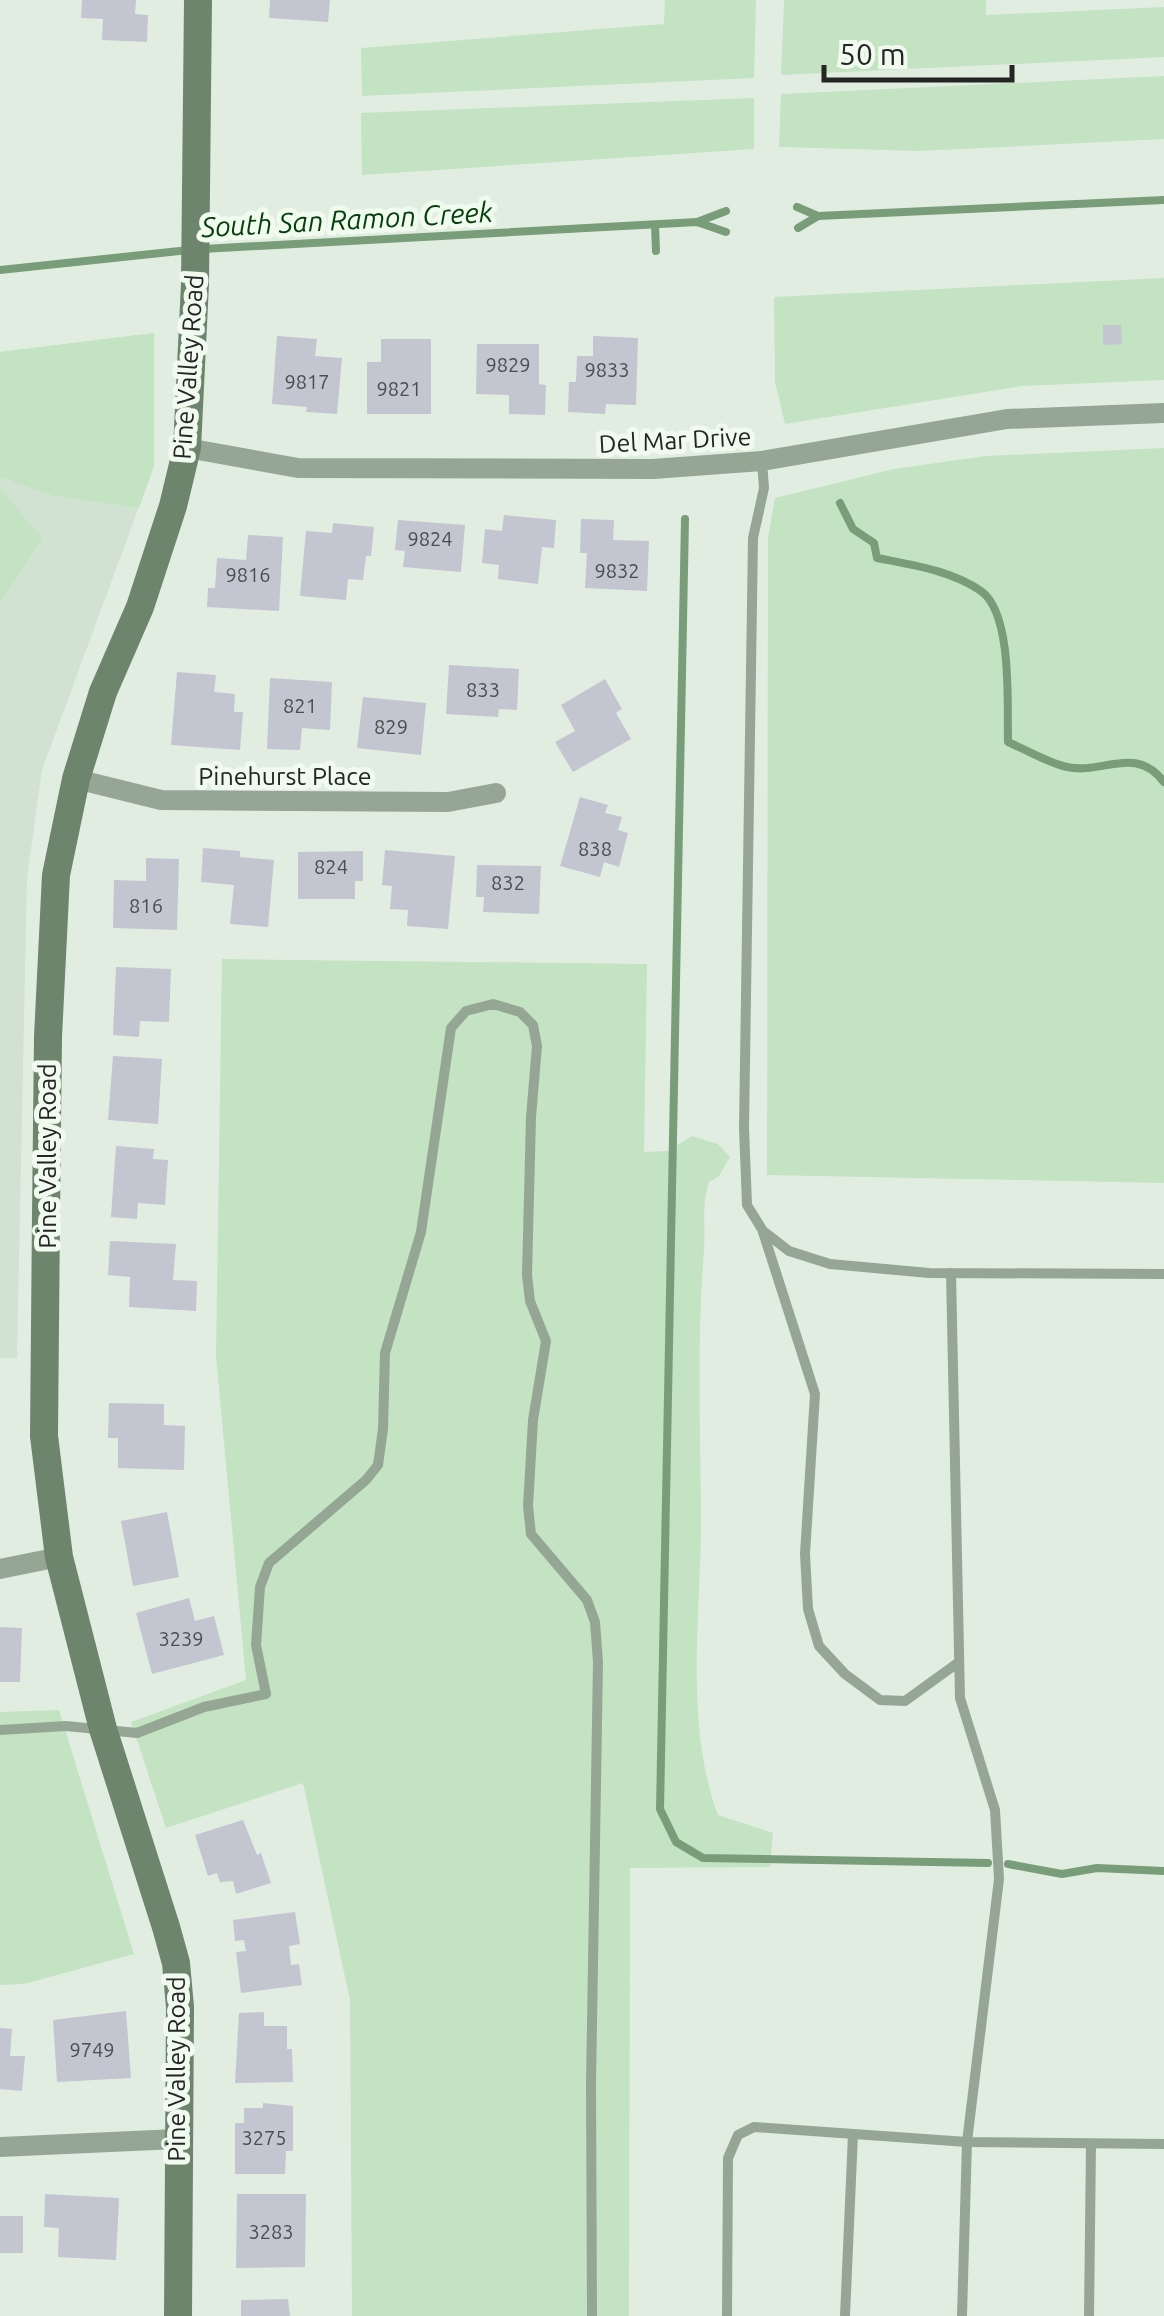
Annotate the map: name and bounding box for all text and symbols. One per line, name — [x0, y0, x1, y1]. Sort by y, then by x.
scale bar — [824, 20, 1012, 82]
text: 50 m — [839, 37, 906, 71]
water label: South San Ramon Creek — [199, 196, 494, 242]
street label: Pine Valley Road — [168, 274, 208, 460]
house number: 9829 — [485, 353, 531, 376]
house number: 9833 — [584, 358, 630, 381]
house number: 9817 — [284, 370, 330, 393]
house number: 9821 — [376, 377, 422, 400]
street label: Del Mar Drive — [598, 422, 752, 458]
house number: 9824 — [407, 527, 453, 550]
house number: 9832 — [594, 559, 640, 582]
house number: 9816 — [225, 563, 271, 586]
house number: 833 — [466, 678, 500, 701]
house number: 821 — [283, 694, 317, 717]
house number: 829 — [374, 715, 408, 738]
street label: Pinehurst Place — [198, 762, 372, 790]
house number: 838 — [578, 837, 612, 860]
house number: 824 — [314, 855, 348, 878]
house number: 832 — [491, 871, 525, 894]
house number: 816 — [129, 894, 163, 917]
street label: Pine Valley Road — [33, 1063, 61, 1249]
house number: 3239 — [158, 1627, 204, 1650]
street label: Pine Valley Road — [162, 1976, 190, 2162]
house number: 9749 — [69, 2038, 115, 2061]
house number: 3275 — [241, 2126, 287, 2149]
house number: 3283 — [248, 2220, 294, 2243]

